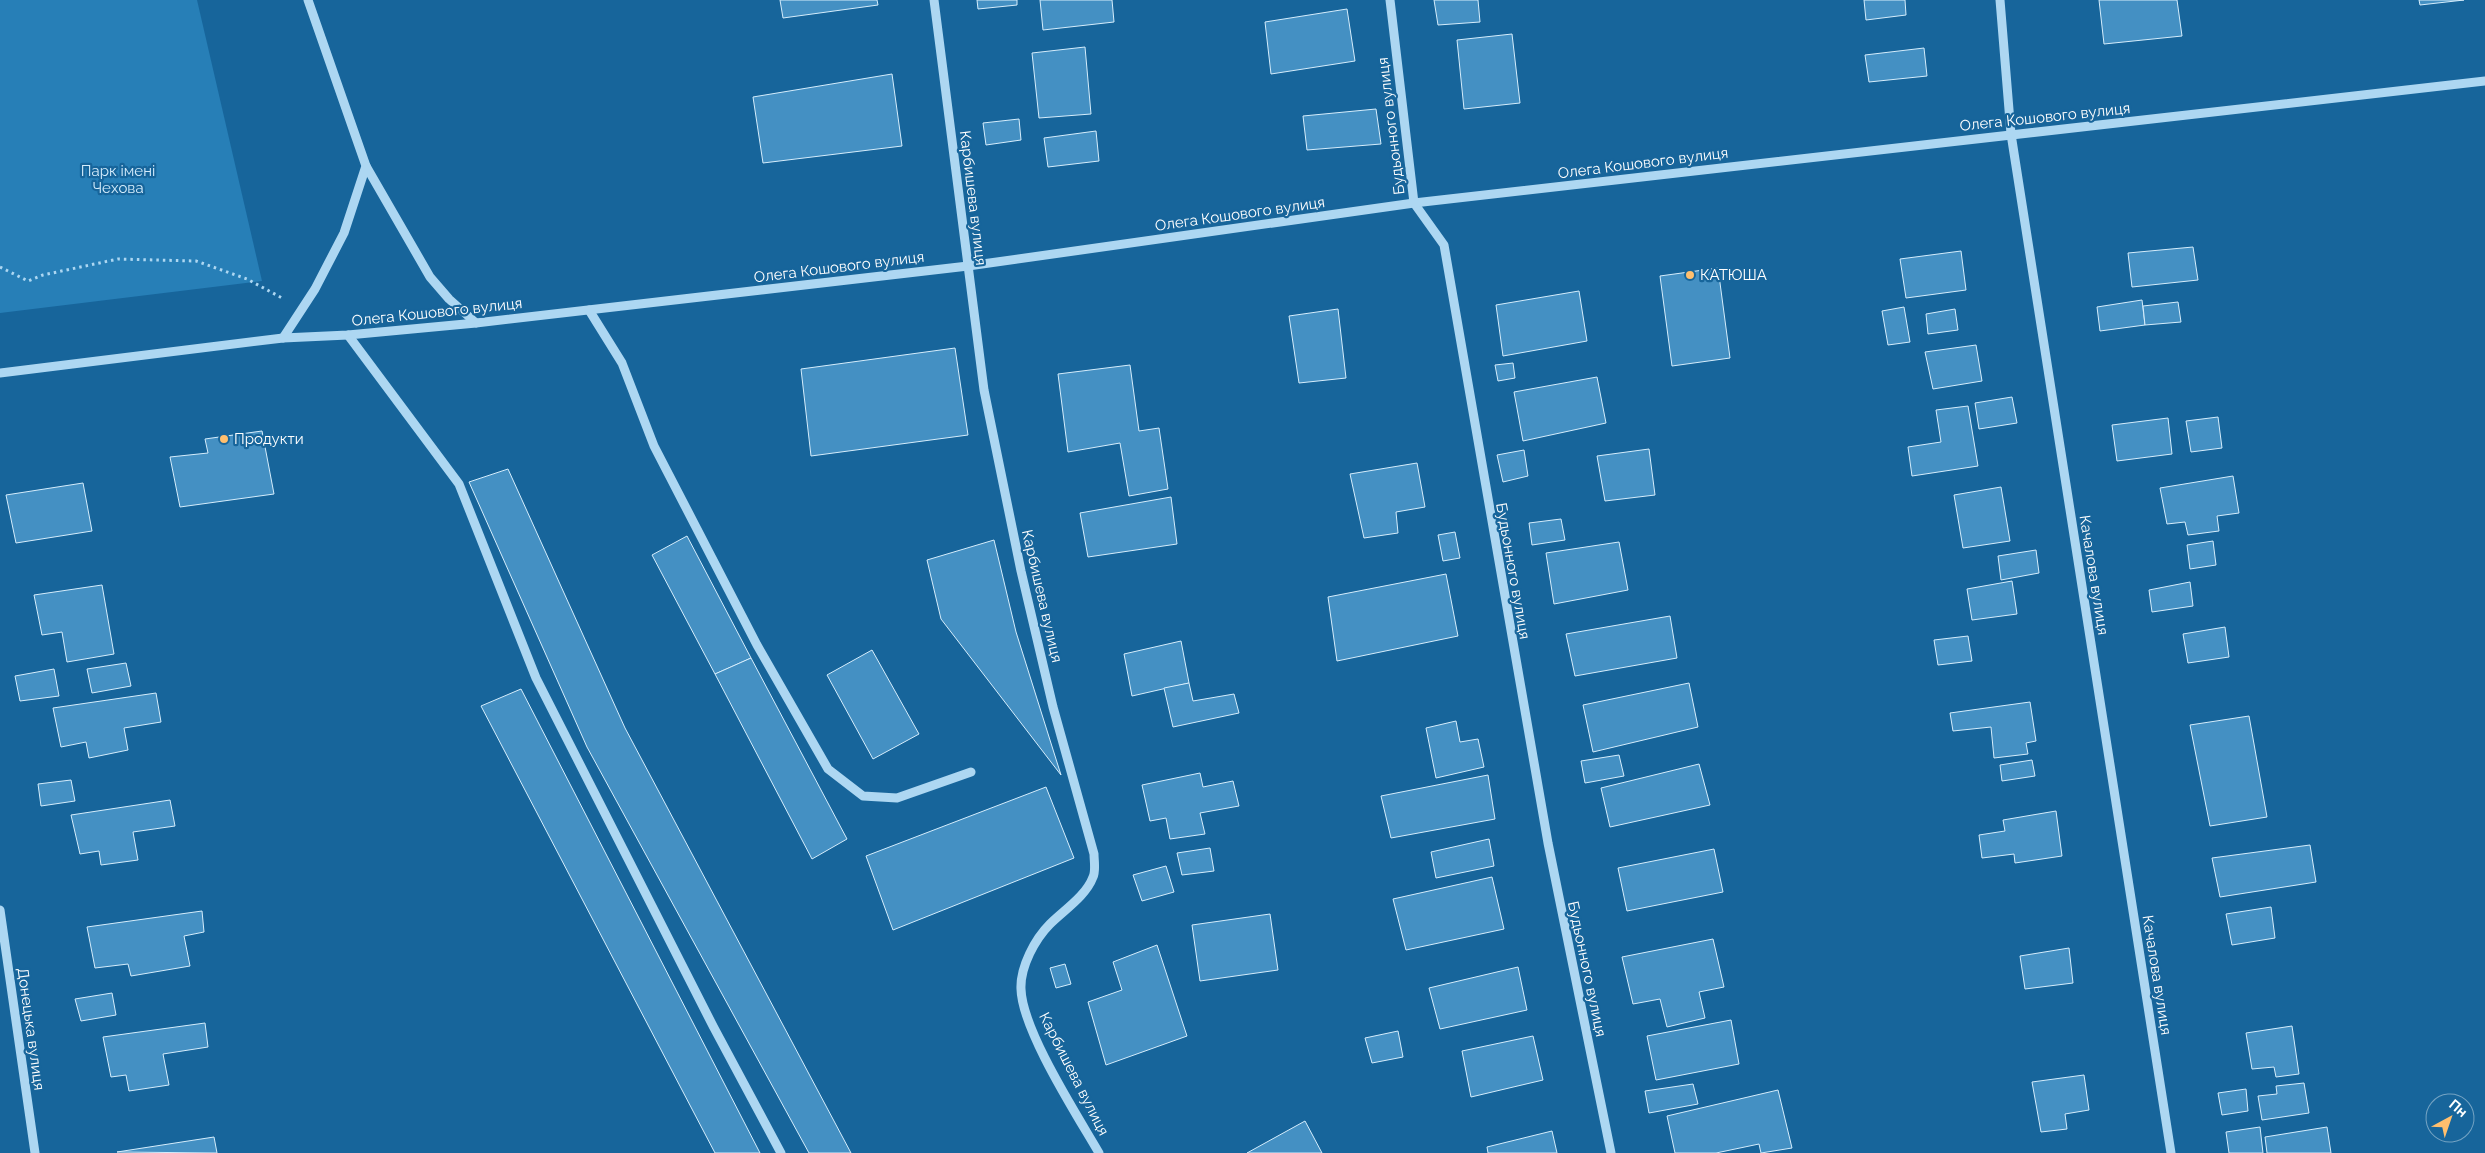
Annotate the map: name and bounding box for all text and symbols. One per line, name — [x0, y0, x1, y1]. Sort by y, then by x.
street label: Будьонного вулиця — [1374, 56, 1408, 196]
street label: Олега Кошового вулиця — [1959, 99, 2131, 135]
street label: Карбишева вулиця — [956, 129, 990, 267]
street label: Олега Кошового вулиця — [1557, 144, 1729, 182]
park label: Парк імені Чехова — [81, 162, 155, 197]
street label: Олега Кошового вулиця — [1154, 193, 1326, 235]
street label: Олега Кошового вулиця — [753, 248, 925, 286]
place label: КАТЮША — [1700, 266, 1767, 284]
marker: КАТЮША — [1684, 269, 1696, 281]
street label: Олега Кошового вулиця — [351, 294, 523, 330]
place label: Продукти — [234, 430, 304, 448]
marker: Продукти — [218, 433, 230, 445]
street label: Будьонного вулиця — [1492, 501, 1534, 641]
street label: Качалова вулиця — [2076, 514, 2112, 636]
street label: Карбишева вулиця — [1018, 528, 1066, 664]
street label: Будьонного вулиця — [1564, 900, 1610, 1038]
street label: Качалова вулиця — [2139, 914, 2175, 1036]
street label: Донецька вулиця — [13, 967, 49, 1091]
street label: Карбишева вулиця — [1035, 1009, 1113, 1139]
north arrow — [2425, 1093, 2475, 1143]
text: Пн — [2446, 1096, 2471, 1120]

